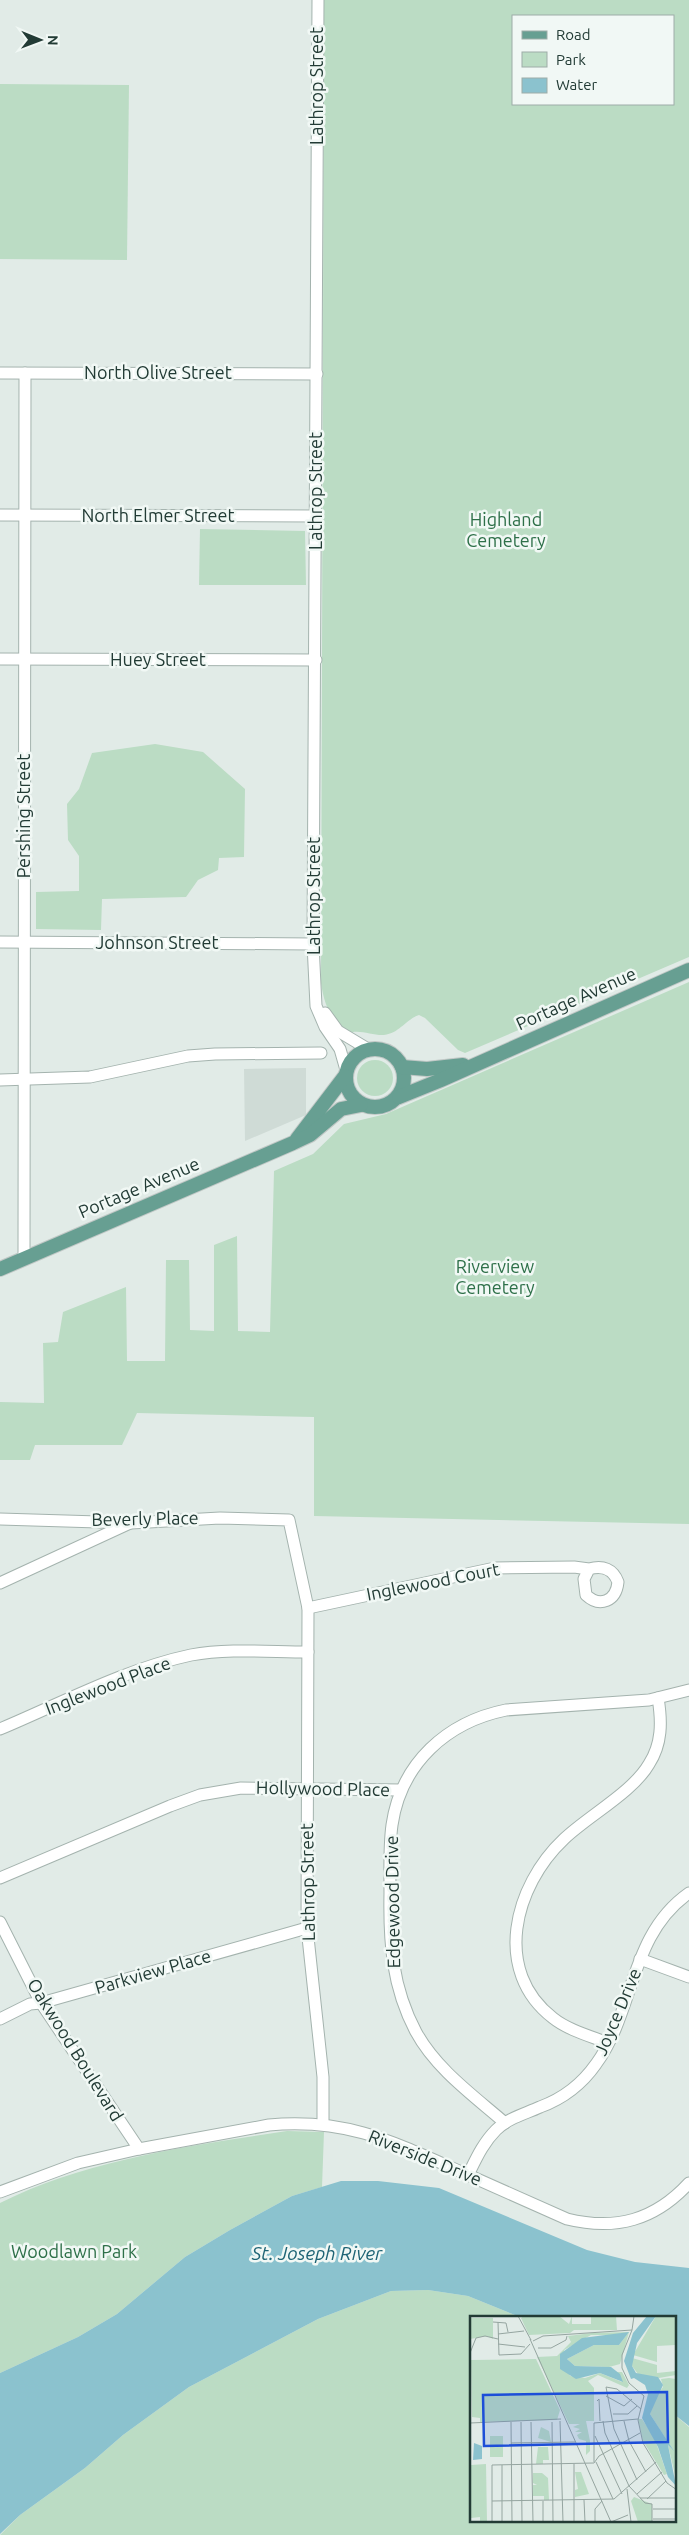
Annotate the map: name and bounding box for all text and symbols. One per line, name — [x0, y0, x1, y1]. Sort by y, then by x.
north arrow — [15, 15, 65, 65]
legend — [512, 15, 674, 105]
text: Road — [556, 26, 591, 43]
street label: Lathrop Street — [306, 27, 326, 145]
text: N — [45, 35, 61, 46]
text: Park — [556, 51, 586, 68]
text: Water — [556, 76, 597, 93]
street label: North Olive Street — [84, 362, 232, 382]
street label: Lathrop Street — [305, 432, 325, 550]
street label: North Elmer Street — [81, 505, 235, 525]
park label: Highland Cemetery — [466, 509, 546, 550]
street label: Huey Street — [110, 649, 206, 669]
street label: Pershing Street — [13, 754, 33, 878]
street label: Lathrop Street — [303, 837, 323, 955]
street label: Johnson Street — [96, 932, 218, 952]
street label: Portage Avenue — [512, 963, 639, 1034]
street label: Portage Avenue — [75, 1153, 202, 1222]
park label: Riverview Cemetery — [455, 1256, 535, 1297]
street label: Beverly Place — [91, 1507, 199, 1529]
street label: Inglewood Court — [365, 1558, 501, 1604]
street label: Inglewood Place — [42, 1652, 173, 1718]
street label: Hollywood Place — [256, 1777, 390, 1799]
street label: Lathrop Street — [296, 1823, 318, 1941]
street label: Edgewood Drive — [381, 1835, 403, 1969]
street label: Parkview Place — [92, 1945, 213, 1997]
street label: Joyce Drive — [590, 1965, 644, 2058]
street label: Oakwood Boulevard — [24, 1975, 128, 2124]
street label: Riverside Drive — [366, 2125, 485, 2189]
park label: Woodlawn Park — [11, 2241, 137, 2261]
water label: St. Joseph River — [251, 2242, 383, 2264]
inset map — [470, 2316, 676, 2522]

